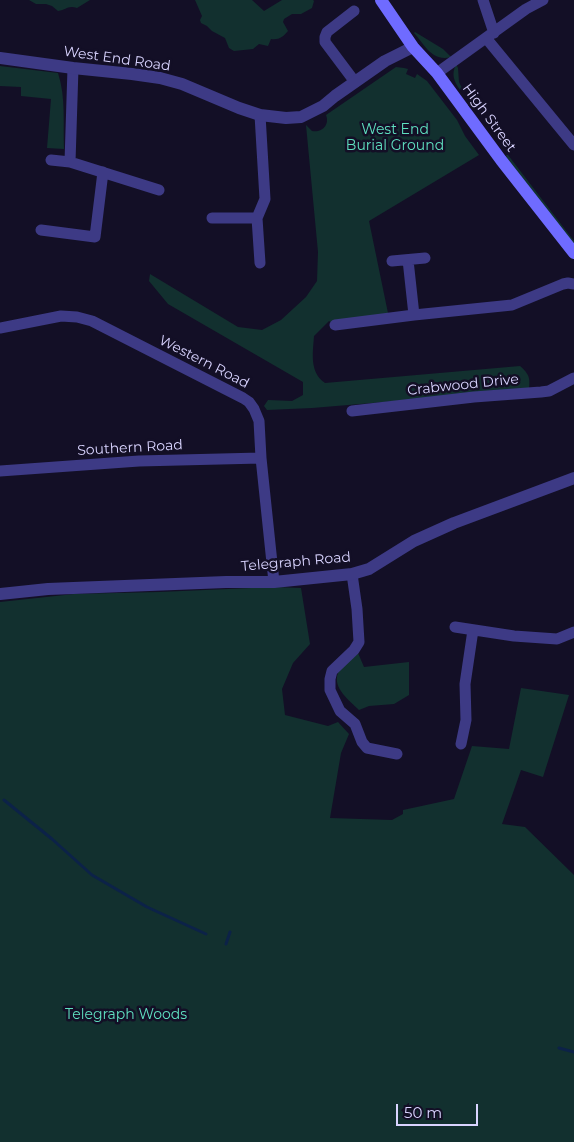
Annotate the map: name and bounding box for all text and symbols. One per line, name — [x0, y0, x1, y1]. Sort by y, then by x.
street label: West End Road — [62, 43, 172, 75]
street label: High Street — [459, 81, 519, 155]
park label: West End Burial Ground — [346, 122, 444, 154]
street label: Western Road — [156, 332, 252, 392]
street label: Crabwood Drive — [406, 371, 520, 399]
street label: Southern Road — [77, 437, 183, 459]
street label: Telegraph Road — [240, 549, 352, 575]
park label: Telegraph Woods — [65, 1007, 187, 1023]
scale bar — [399, 1094, 482, 1126]
text: 50 m — [404, 1103, 442, 1122]

